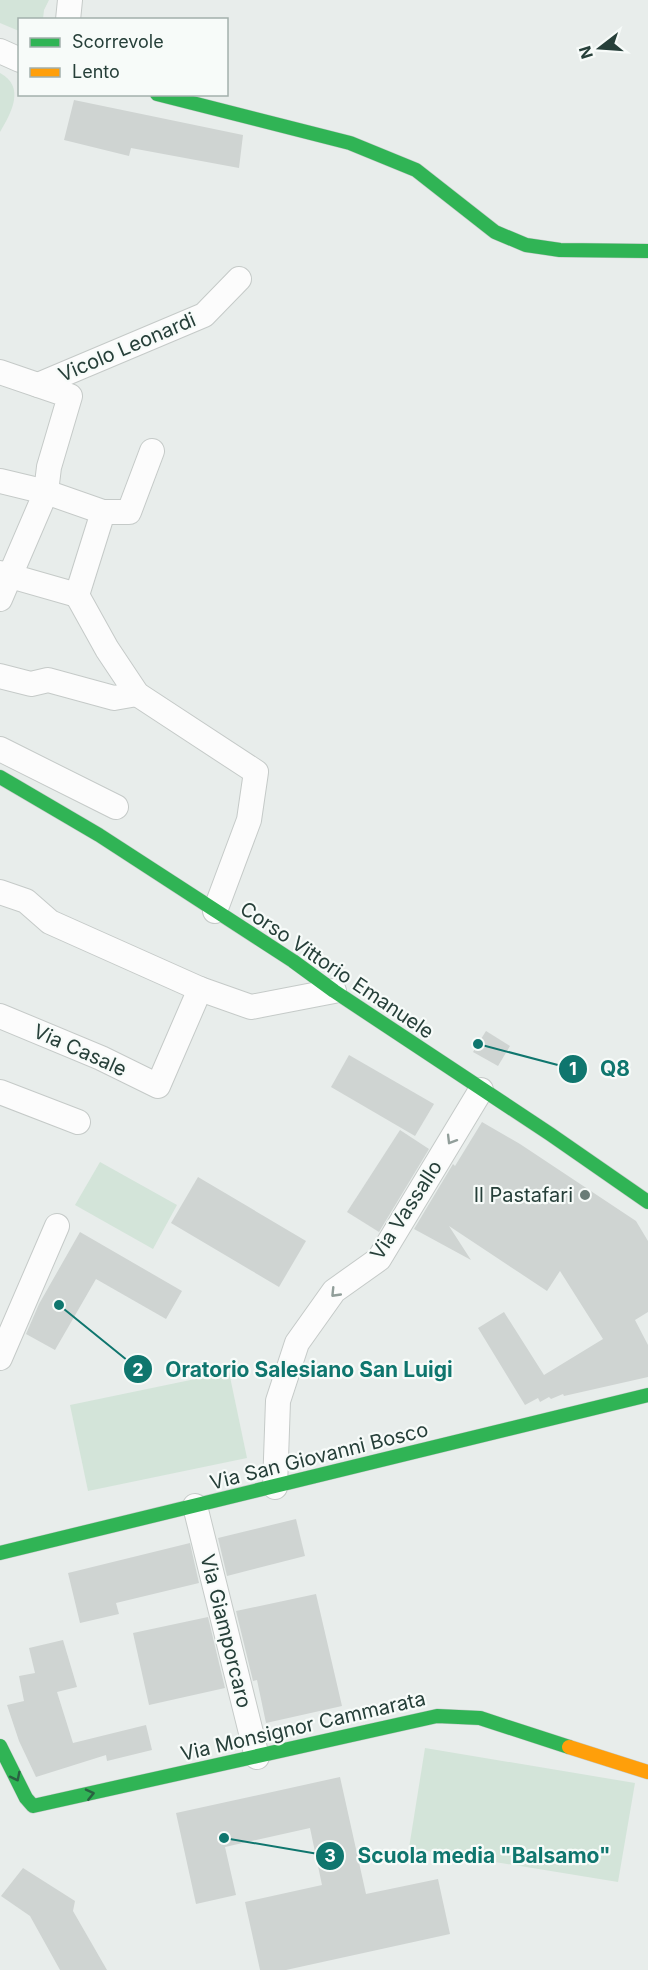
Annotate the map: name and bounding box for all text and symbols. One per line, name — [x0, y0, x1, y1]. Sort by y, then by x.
legend — [18, 18, 228, 96]
north arrow — [570, 18, 630, 78]
text: Scorrevole — [72, 31, 164, 52]
text: N — [574, 44, 597, 61]
text: Lento — [72, 61, 120, 82]
street label: Vicolo Leonardi — [55, 307, 199, 387]
street label: Corso Vittorio Emanuele — [236, 896, 438, 1044]
street label: Via Casale — [30, 1019, 130, 1081]
callout: Q8 — [558, 1049, 642, 1088]
text: Q8 — [600, 1056, 630, 1081]
text: 1 — [569, 1058, 577, 1079]
one-way arrow — [446, 1134, 458, 1144]
street label: Via Vassallo — [365, 1156, 447, 1264]
place label: Il Pastafari — [474, 1183, 573, 1207]
marker: Il Pastafari — [578, 1188, 592, 1202]
one-way arrow — [331, 1285, 342, 1296]
callout: Oratorio Salesiano San Luigi — [123, 1350, 465, 1389]
text: Oratorio Salesiano San Luigi — [165, 1357, 453, 1382]
text: 2 — [132, 1359, 144, 1380]
street label: Via San Giovanni Bosco — [207, 1417, 431, 1495]
street label: Via Giamporcaro — [195, 1552, 257, 1710]
street label: Via Monsignor Cammarata — [178, 1686, 428, 1766]
one-way arrow — [8, 1771, 20, 1782]
one-way arrow — [85, 1788, 95, 1801]
callout: Scuola media "Balsamo" — [315, 1836, 622, 1875]
text: Scuola media "Balsamo" — [357, 1843, 611, 1868]
text: 3 — [324, 1845, 336, 1866]

